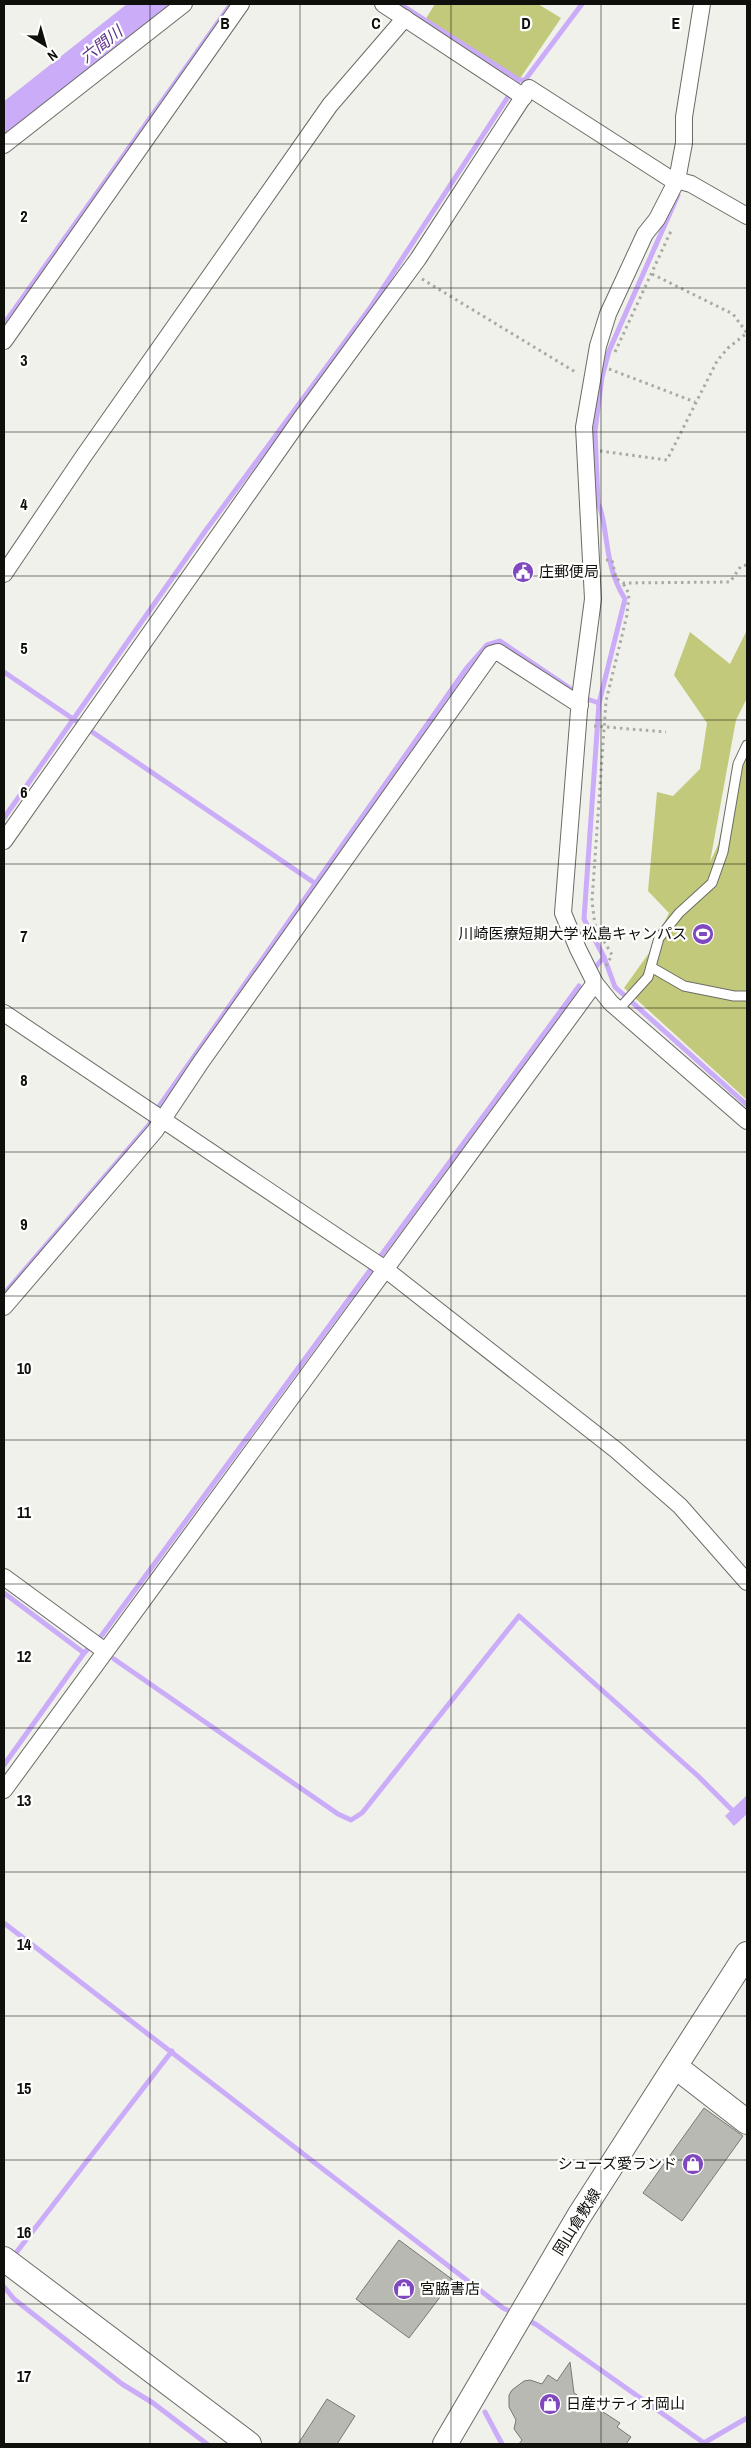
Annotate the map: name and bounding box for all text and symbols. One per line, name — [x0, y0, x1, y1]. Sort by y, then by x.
text: B — [220, 12, 230, 34]
text: C — [371, 12, 381, 34]
text: D — [521, 12, 531, 34]
text: E — [672, 12, 681, 34]
water label: 六間川 — [75, 19, 128, 67]
north arrow — [20, 20, 70, 70]
text: N — [44, 46, 62, 65]
text: 2 — [20, 205, 28, 227]
text: 3 — [20, 349, 28, 371]
text: 4 — [20, 493, 28, 515]
public building icon: 庄郵便局 — [511, 560, 535, 584]
place label: 庄郵便局 — [539, 561, 599, 582]
text: 5 — [20, 637, 28, 659]
text: 6 — [20, 781, 28, 803]
sports icon: 川崎医療短期大学 松島キャンパス — [691, 922, 715, 946]
place label: 川崎医療短期大学 松島キャンパス — [459, 923, 687, 944]
text: 7 — [20, 925, 28, 947]
text: 8 — [20, 1069, 28, 1091]
text: 9 — [20, 1213, 28, 1235]
text: 10 — [17, 1357, 31, 1379]
text: 11 — [17, 1501, 32, 1523]
text: 12 — [17, 1645, 31, 1667]
text: 13 — [17, 1789, 31, 1811]
text: 14 — [17, 1933, 32, 1955]
text: 15 — [17, 2077, 31, 2099]
shop icon: シューズ愛ランド — [681, 2152, 705, 2176]
place label: シューズ愛ランド — [558, 2153, 677, 2174]
street label: 岡山倉敷線 — [548, 2184, 605, 2259]
text: 16 — [17, 2221, 31, 2243]
shop icon: 宮脇書店 — [392, 2277, 416, 2301]
place label: 宮脇書店 — [420, 2278, 480, 2299]
text: 17 — [17, 2365, 31, 2387]
shop icon: 日産サティオ岡山 — [538, 2392, 562, 2416]
place label: 日産サティオ岡山 — [566, 2393, 685, 2414]

